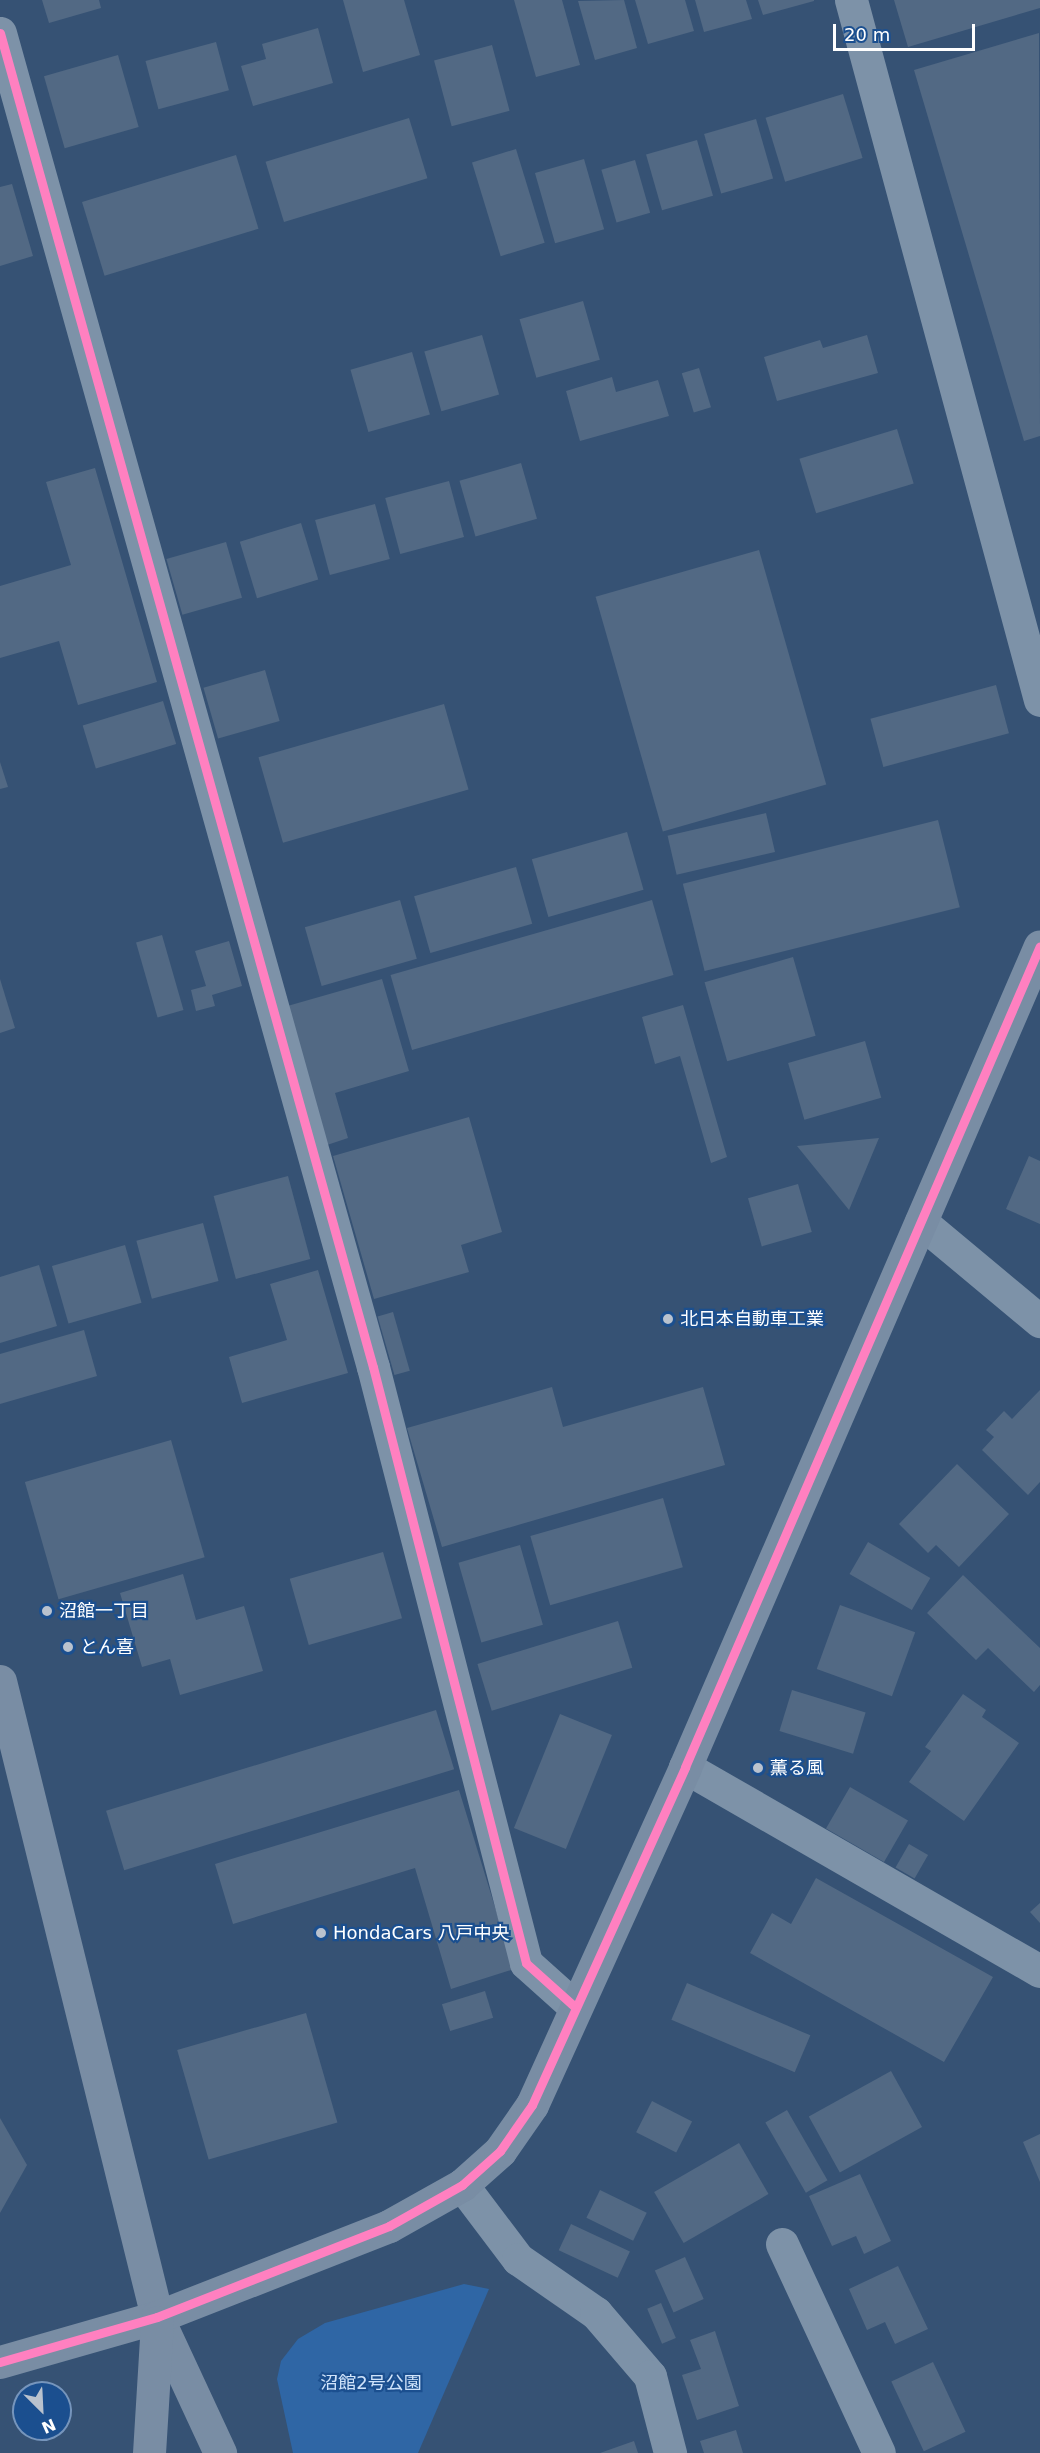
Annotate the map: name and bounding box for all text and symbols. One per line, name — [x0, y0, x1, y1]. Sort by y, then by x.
scale bar — [836, 12, 978, 50]
text: 20 m — [844, 24, 890, 45]
place label: 北日本自動車工業 — [680, 1308, 824, 1330]
marker: 北日本自動車工業 — [661, 1312, 675, 1326]
place label: 沼館一丁目 — [59, 1600, 149, 1622]
marker: 沼館一丁目 — [40, 1604, 54, 1618]
place label: とん喜 — [80, 1636, 134, 1658]
marker: とん喜 — [61, 1640, 75, 1654]
place label: 薫る風 — [770, 1757, 824, 1779]
marker: 薫る風 — [751, 1761, 765, 1775]
place label: HondaCars 八戸中央 — [333, 1922, 510, 1944]
marker: HondaCars 八戸中央 — [314, 1926, 328, 1940]
park label: 沼館2号公園 — [320, 2372, 422, 2394]
north arrow — [12, 2381, 72, 2441]
text: N — [39, 2415, 59, 2437]

